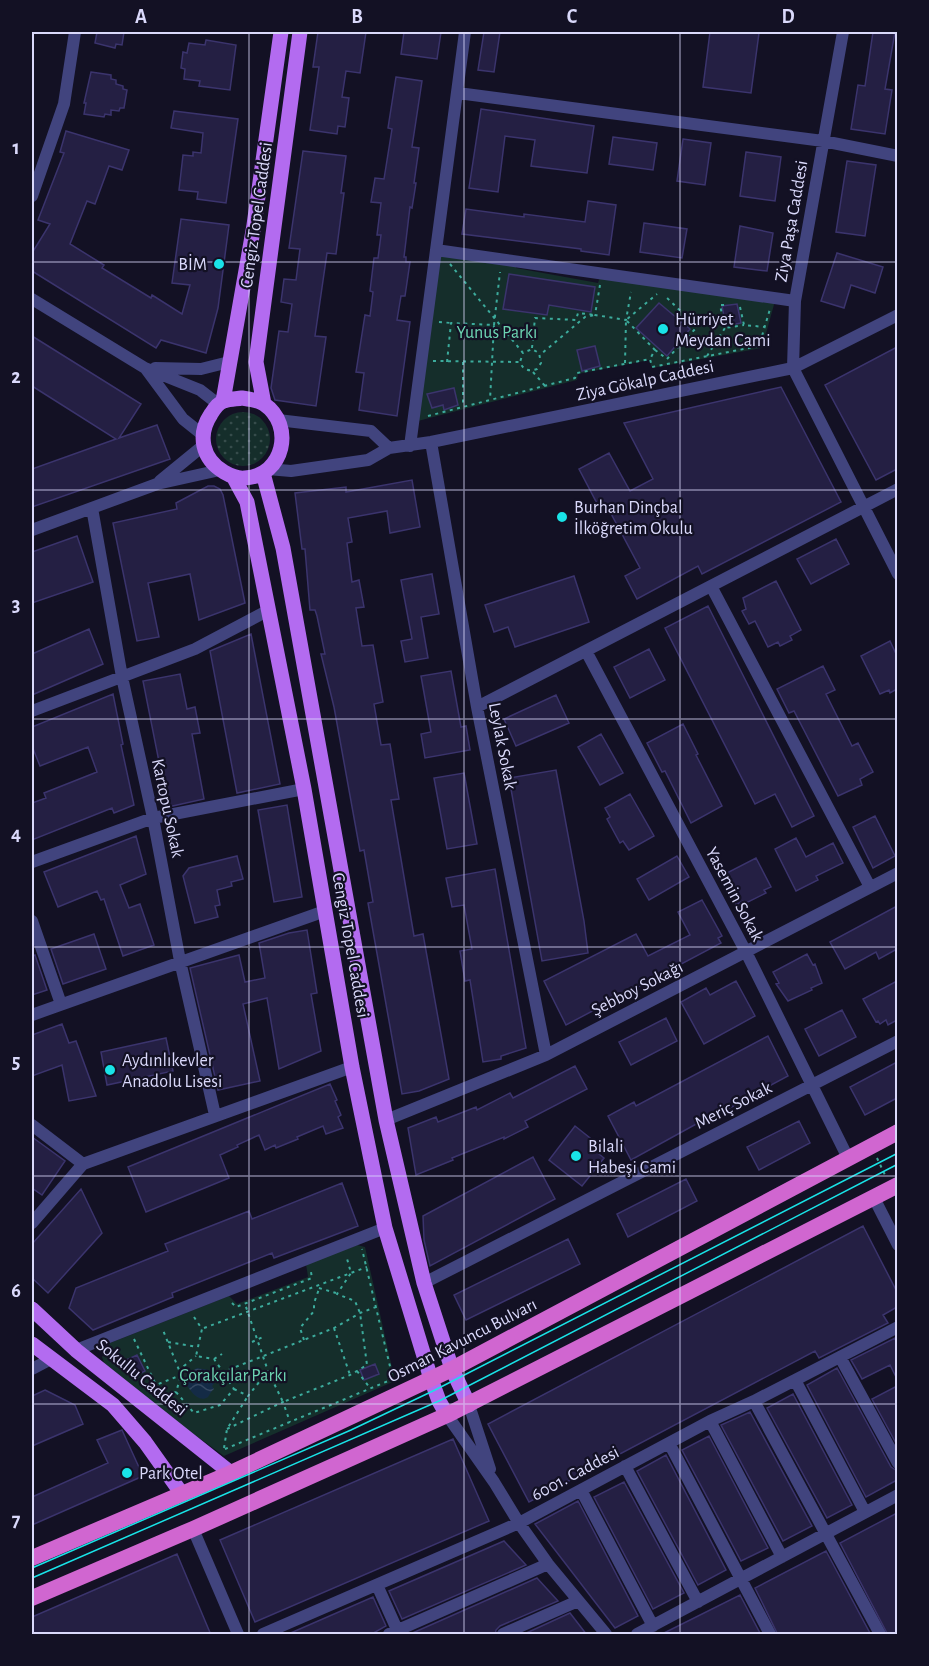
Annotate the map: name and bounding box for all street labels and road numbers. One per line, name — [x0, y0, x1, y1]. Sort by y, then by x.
street label: Cengiz Topel Caddesi — [238, 141, 276, 289]
street label: Ziya Paşa Caddesi — [772, 159, 812, 283]
street label: Ziya Gökalp Caddesi — [575, 358, 716, 404]
street label: Leylak Sokak — [485, 701, 519, 792]
street label: Kartopu Sokak — [148, 757, 186, 860]
street label: Yasemin Sokak — [702, 844, 767, 945]
street label: Cengiz Topel Caddesi — [328, 871, 372, 1019]
street label: Şebboy Sokağı — [589, 958, 686, 1020]
street label: Meriç Sokak — [692, 1079, 775, 1133]
street label: Osman Kavuncu Bulvarı — [385, 1296, 540, 1386]
street label: Sokullu Caddesi — [93, 1336, 190, 1420]
street label: 6001. Caddesi — [529, 1443, 622, 1504]

